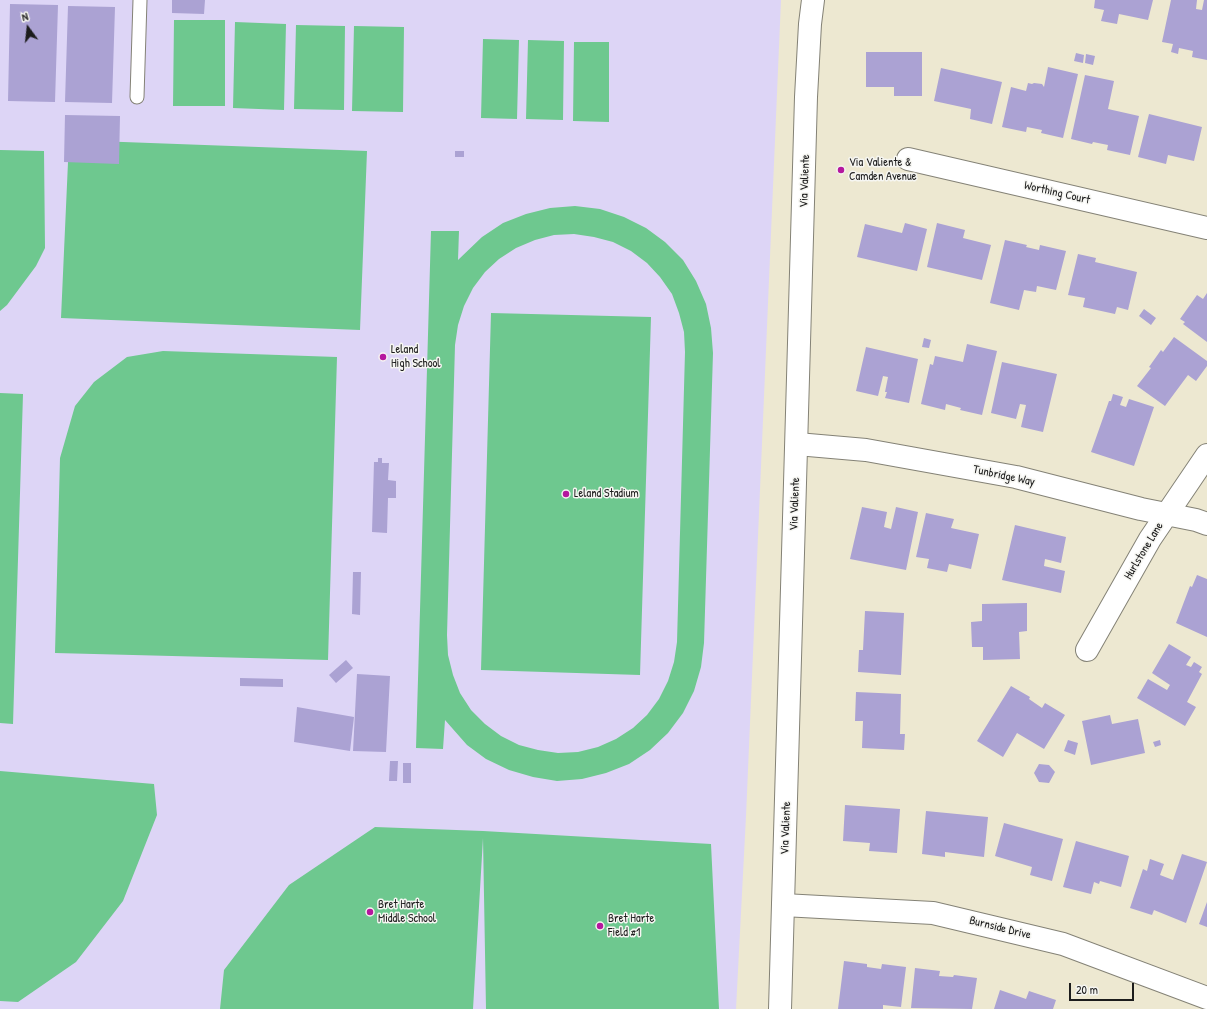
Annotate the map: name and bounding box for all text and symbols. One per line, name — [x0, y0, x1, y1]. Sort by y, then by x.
north arrow — [8, 8, 48, 48]
text: N — [20, 9, 30, 24]
street label: Via Valiente — [797, 154, 813, 208]
place label: Via Valiente & Camden Avenue — [849, 156, 917, 184]
marker: Via Valiente & Camden Avenue — [836, 165, 846, 175]
street label: Worthing Court — [1023, 178, 1091, 208]
place label: Leland High School — [391, 343, 441, 371]
marker: Leland High School — [378, 352, 388, 362]
street label: Tunbridge Way — [972, 462, 1036, 490]
street label: Via Valiente — [787, 477, 803, 531]
place label: Leland Stadium — [574, 487, 639, 501]
marker: Leland Stadium — [561, 489, 571, 499]
street label: Hurlstone Lane — [1121, 520, 1167, 582]
street label: Via Valiente — [778, 801, 794, 855]
place label: Bret Harte Middle School — [378, 898, 436, 926]
marker: Bret Harte Middle School — [365, 907, 375, 917]
place label: Bret Harte Field #1 — [608, 912, 654, 940]
street label: Burnside Drive — [968, 913, 1032, 943]
marker: Bret Harte Field #1 — [595, 921, 605, 931]
scale bar — [1071, 975, 1136, 1001]
text: 20 m — [1076, 981, 1098, 998]

